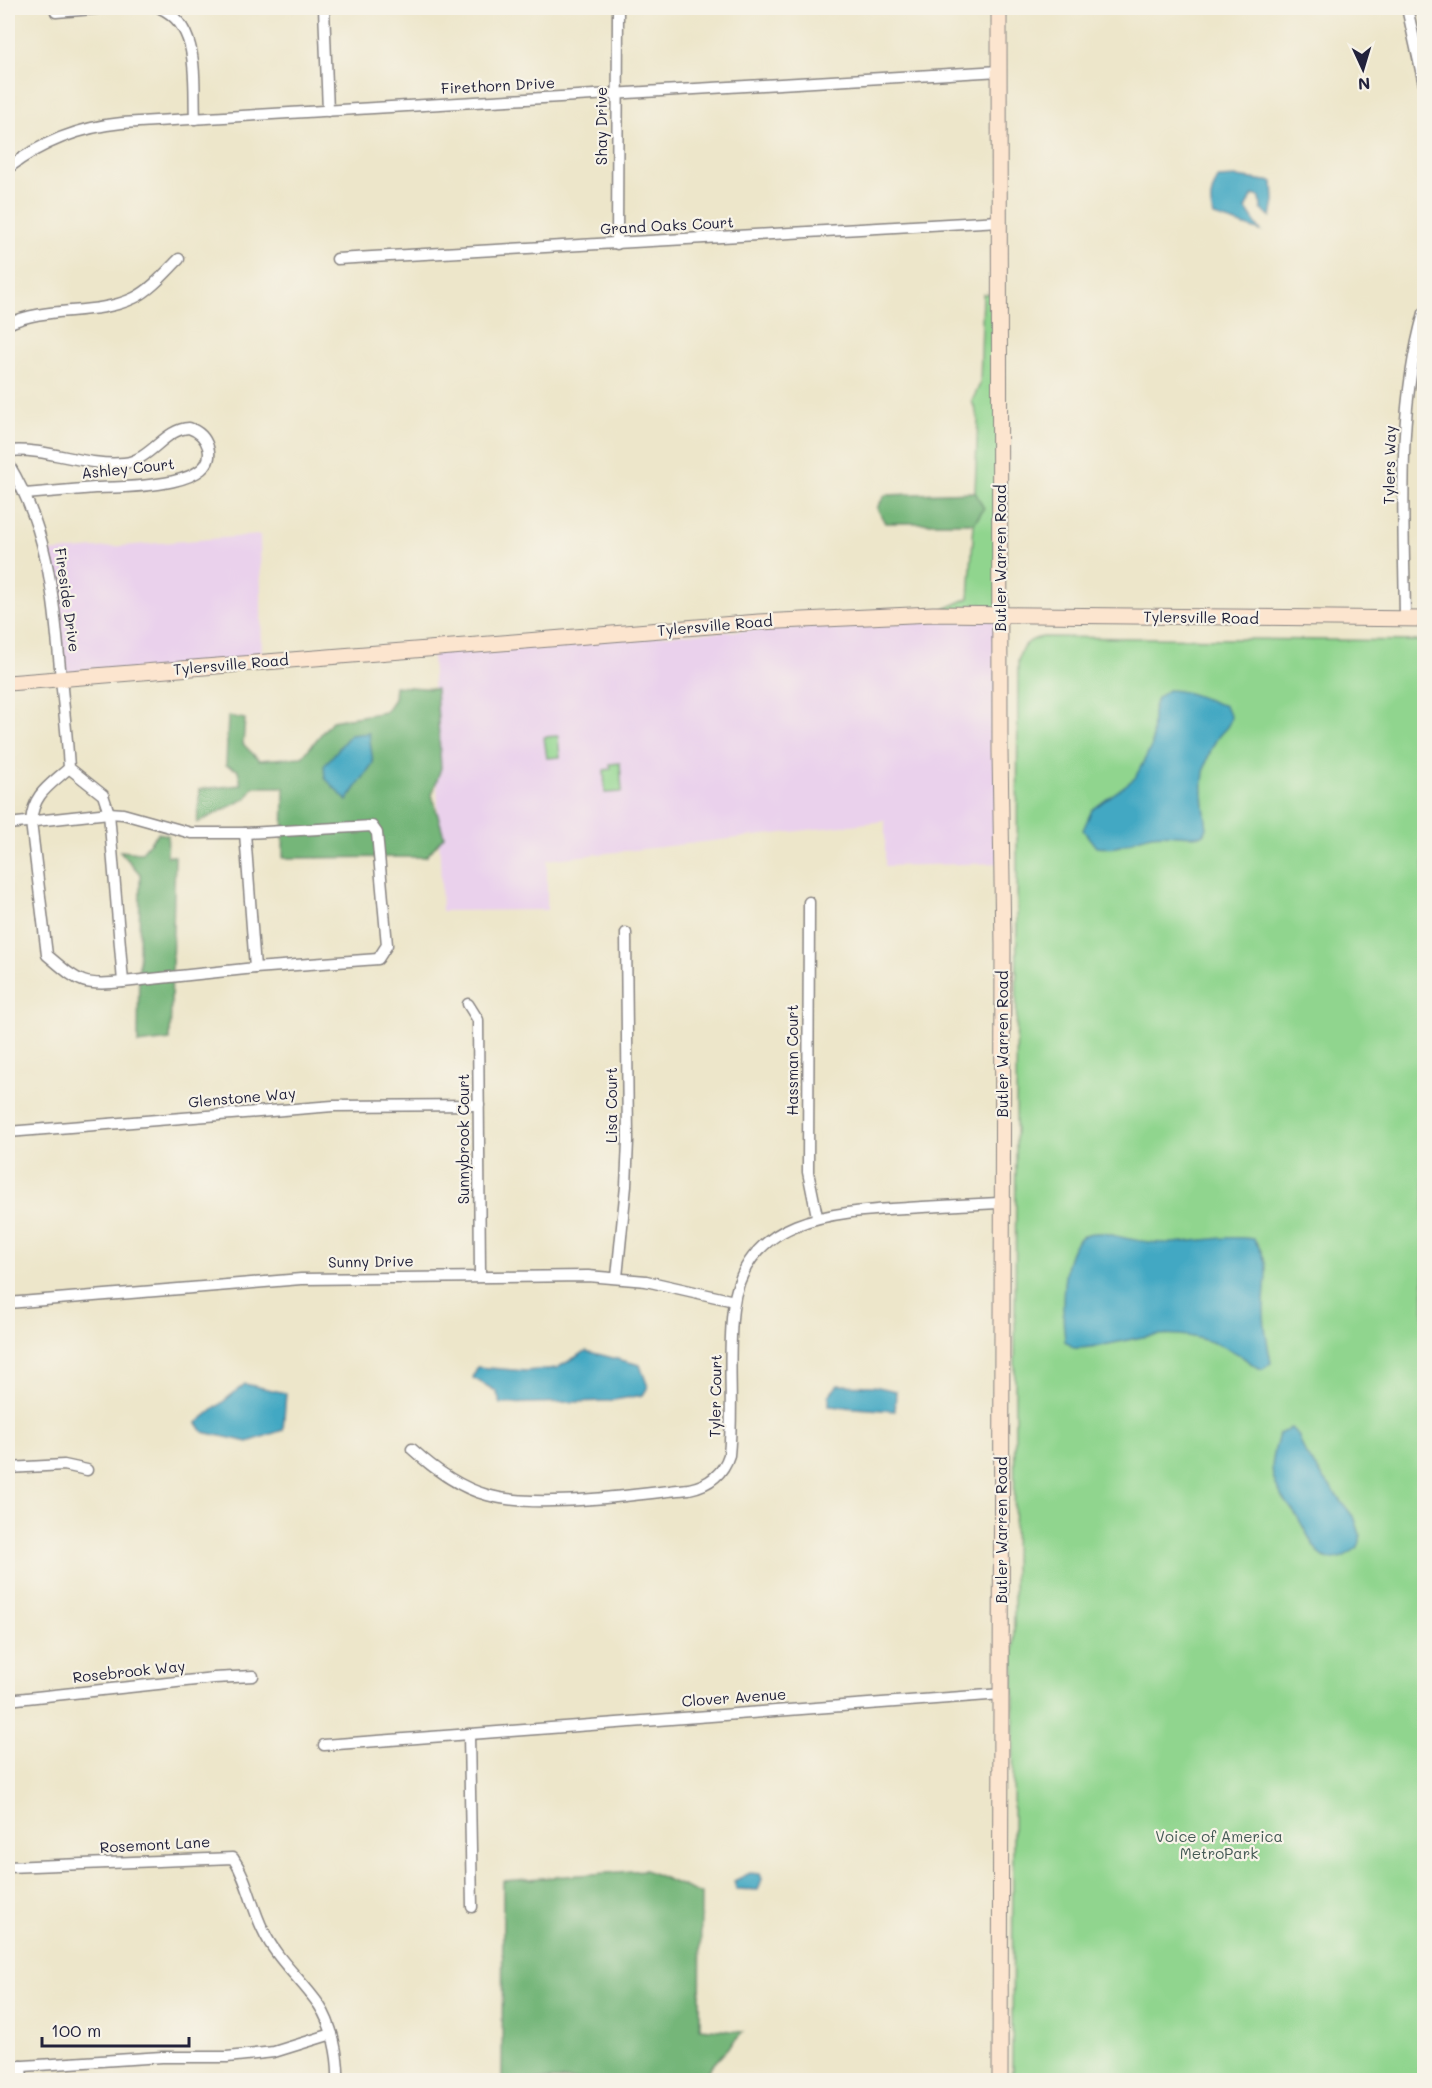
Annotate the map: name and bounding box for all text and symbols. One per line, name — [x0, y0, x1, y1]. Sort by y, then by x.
north arrow — [1333, 39, 1393, 99]
street label: Firethorn Drive — [440, 72, 555, 98]
text: N — [1357, 74, 1371, 95]
street label: Shay Drive — [591, 87, 611, 165]
street label: Grand Oaks Court — [600, 212, 734, 238]
street label: Tylers Way — [1378, 425, 1400, 505]
street label: Ashley Court — [80, 453, 176, 483]
street label: Butler Warren Road — [990, 485, 1010, 631]
street label: Fireside Drive — [51, 547, 85, 653]
street label: Tylersville Road — [1143, 606, 1259, 628]
street label: Tylersville Road — [656, 610, 773, 640]
street label: Tylersville Road — [172, 649, 289, 679]
street label: Butler Warren Road — [992, 971, 1012, 1117]
street label: Hassman Court — [782, 1005, 802, 1115]
street label: Lisa Court — [601, 1067, 621, 1143]
street label: Sunnybrook Court — [453, 1074, 473, 1204]
street label: Glenstone Way — [187, 1082, 297, 1112]
street label: Sunny Drive — [328, 1250, 414, 1272]
street label: Tyler Court — [704, 1354, 726, 1438]
street label: Butler Warren Road — [991, 1457, 1011, 1603]
street label: Rosebrook Way — [72, 1655, 186, 1687]
street label: Clover Avenue — [681, 1683, 787, 1711]
park label: Voice of America MetroPark — [1155, 1826, 1283, 1863]
street label: Rosemont Lane — [99, 1831, 211, 1857]
scale bar — [42, 2010, 189, 2048]
text: 100 m — [51, 2018, 101, 2042]

